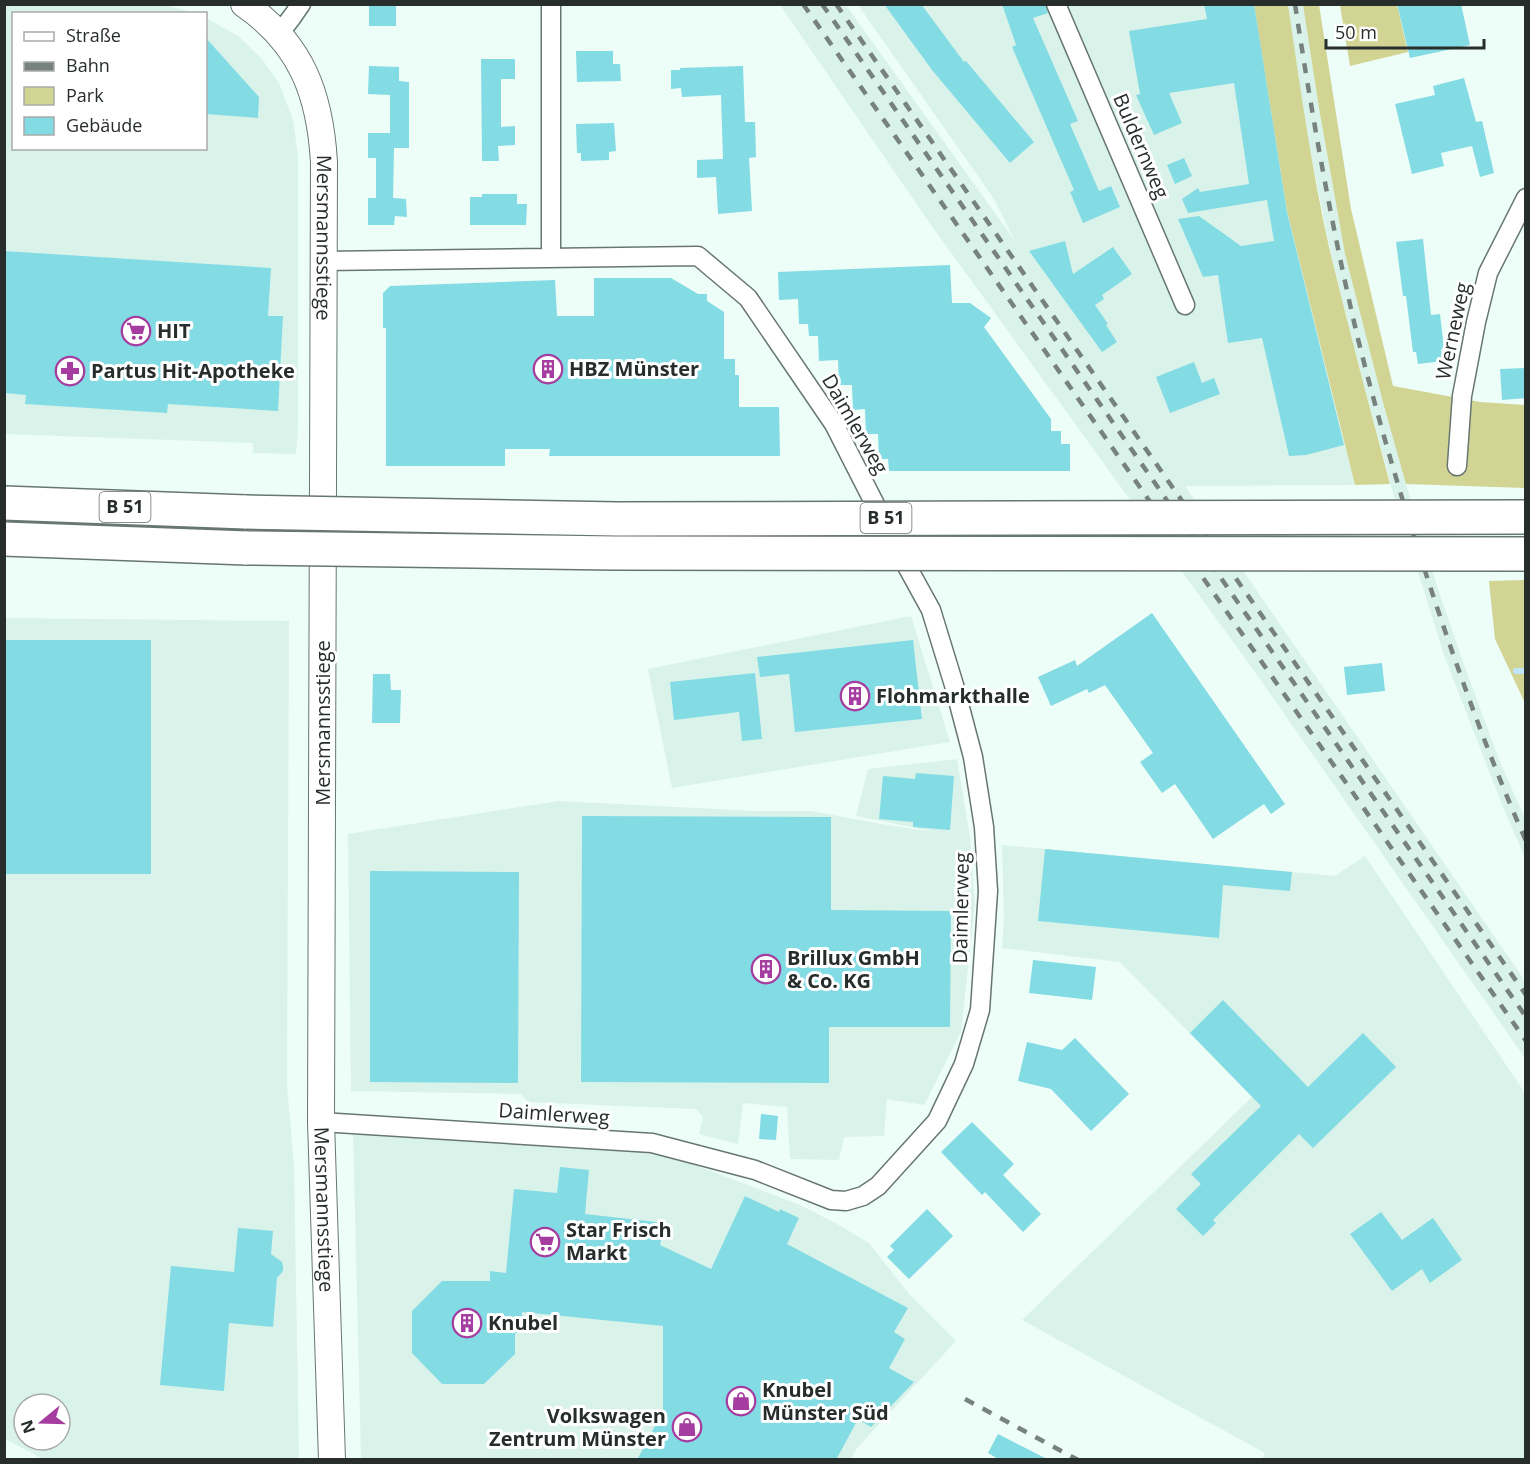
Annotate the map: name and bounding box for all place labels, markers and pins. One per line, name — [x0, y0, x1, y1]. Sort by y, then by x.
supermarket icon: HIT — [120, 315, 152, 347]
place label: HIT — [157, 317, 191, 344]
building icon: HBZ Münster — [532, 353, 564, 385]
pharmacy icon: Partus Hit-Apotheke — [54, 355, 86, 387]
place label: HBZ Münster — [569, 355, 699, 382]
place label: Partus Hit-Apotheke — [91, 357, 295, 384]
building icon: Flohmarkthalle — [839, 680, 871, 712]
place label: Flohmarkthalle — [876, 682, 1030, 709]
place label: Brillux GmbH & Co. KG — [787, 944, 920, 994]
building icon: Brillux GmbH & Co. KG — [750, 953, 782, 985]
place label: Star Frisch Markt — [566, 1216, 672, 1266]
supermarket icon: Star Frisch Markt — [529, 1226, 561, 1258]
building icon: Knubel — [451, 1307, 483, 1339]
place label: Knubel — [488, 1309, 558, 1336]
place label: Knubel Münster Süd — [762, 1376, 889, 1426]
shop icon: Knubel Münster Süd — [725, 1385, 757, 1417]
place label: Volkswagen Zentrum Münster — [489, 1402, 666, 1452]
shop icon: Volkswagen Zentrum Münster — [671, 1411, 703, 1443]

